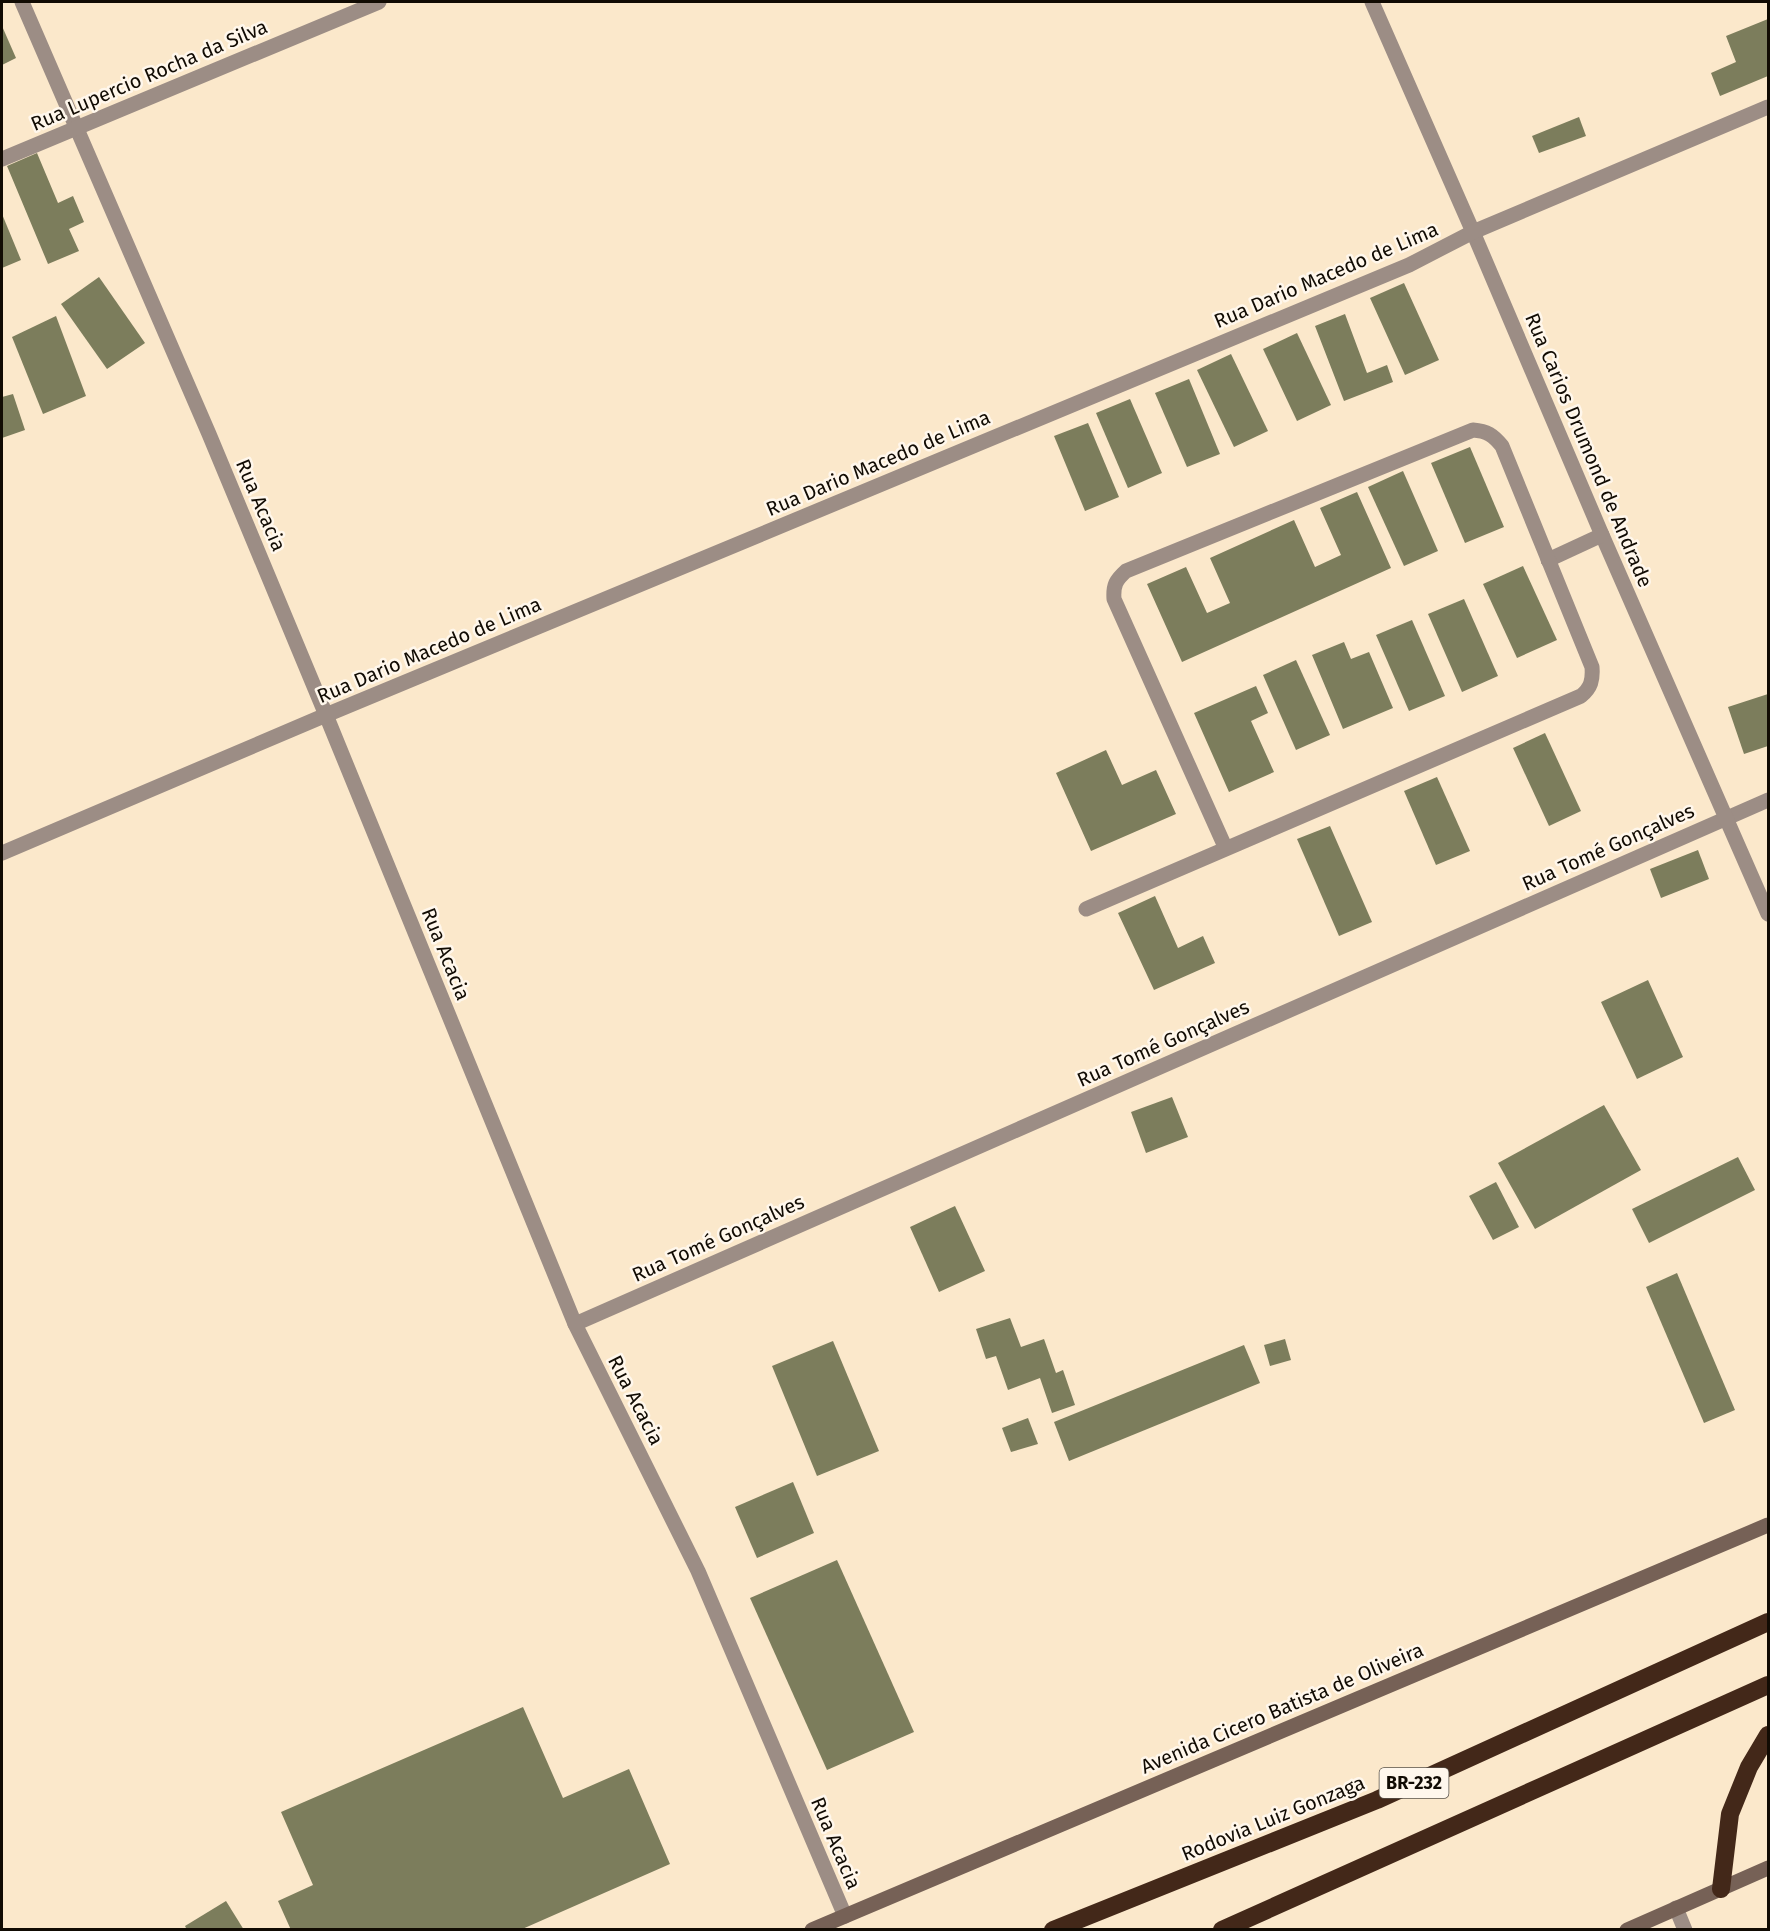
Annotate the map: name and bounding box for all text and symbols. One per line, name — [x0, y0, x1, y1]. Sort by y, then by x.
street label: Rua Lupercio Rocha da Silva — [27, 14, 271, 136]
street label: Rua Dario Macedo de Lima — [1210, 217, 1442, 333]
street label: Rua Carios Drumond de Andrade — [1520, 309, 1658, 591]
street label: Rua Dario Macedo de Lima — [762, 405, 994, 521]
street label: Rua Acacia — [231, 455, 291, 555]
street label: Rua Dario Macedo de Lima — [313, 592, 545, 708]
street label: Rua Tomé Gonçalves — [1518, 798, 1698, 897]
street label: Rua Acacia — [417, 904, 475, 1004]
street label: Rua Tomé Gonçalves — [1073, 994, 1253, 1093]
street label: Rua Tomé Gonçalves — [628, 1189, 808, 1288]
street label: Rua Acacia — [603, 1351, 669, 1449]
street label: Avenida Cicero Batista de Oliveira — [1137, 1637, 1427, 1779]
road number: BR-232 — [1380, 1768, 1448, 1798]
street label: Rodovia Luiz Gonzaga — [1178, 1770, 1368, 1866]
street label: Rua Acacia — [806, 1793, 866, 1893]

